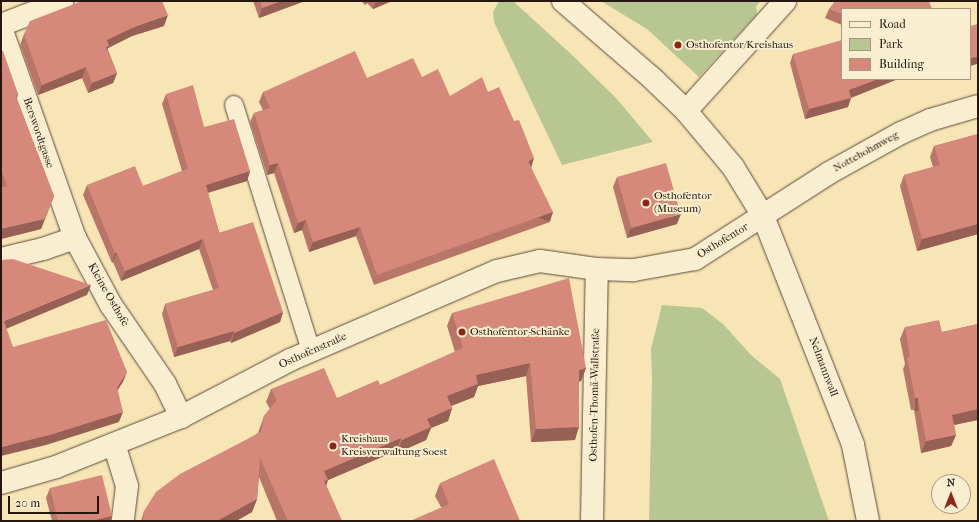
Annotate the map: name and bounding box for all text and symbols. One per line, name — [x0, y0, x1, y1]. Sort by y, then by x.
legend — [841, 8, 971, 80]
text: Road — [879, 17, 906, 31]
text: Park — [879, 37, 903, 51]
place label: Osthofentor/Kreishaus — [686, 38, 793, 52]
marker: Osthofentor/Kreishaus — [673, 40, 683, 50]
text: Building — [879, 57, 924, 71]
street label: Berswordtgasse — [20, 96, 56, 170]
street label: Nottebohmweg — [831, 129, 901, 175]
place label: Osthofentor (Museum) — [654, 190, 712, 216]
marker: Osthofentor (Museum) — [641, 198, 651, 208]
street label: Osthofentor — [695, 221, 751, 261]
street label: Kleine Osthofe — [85, 261, 131, 329]
place label: Osthofentor-Schänke — [470, 325, 570, 339]
marker: Osthofentor-Schänke — [457, 327, 467, 337]
street label: Osthofen-Thomä-Wallstraße — [587, 328, 603, 462]
street label: Osthofenstraße — [277, 330, 349, 372]
street label: Nelmannwall — [806, 335, 840, 399]
place label: Kreishaus Kreisverwaltung Soest — [341, 433, 447, 459]
marker: Kreishaus Kreisverwaltung Soest — [328, 441, 338, 451]
north arrow — [931, 474, 971, 514]
text: N — [947, 476, 955, 489]
scale bar — [10, 488, 101, 514]
text: 20 m — [15, 496, 40, 510]

